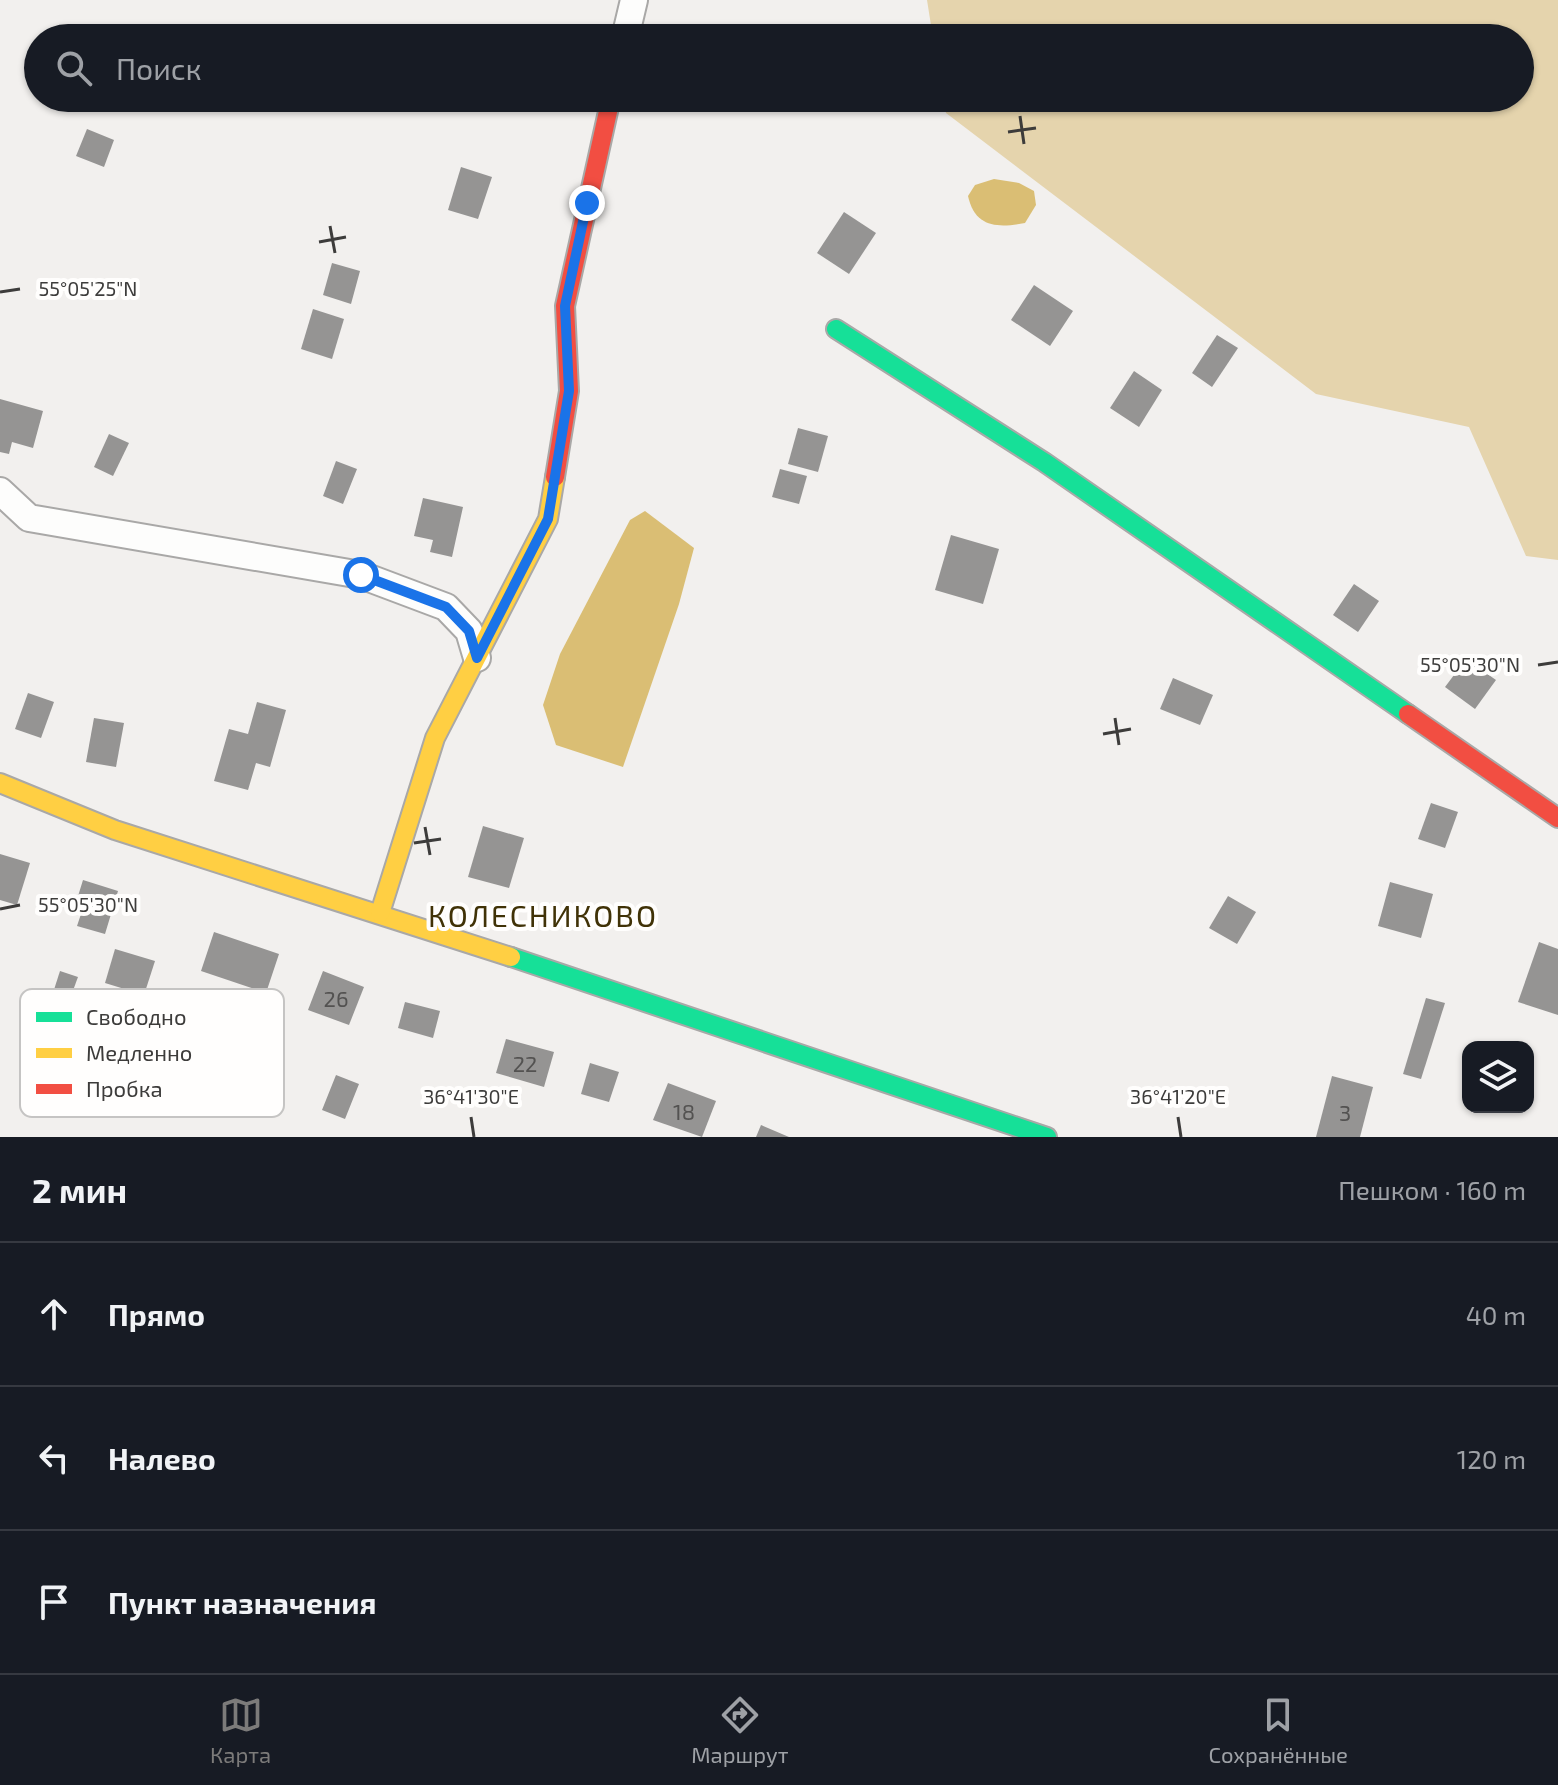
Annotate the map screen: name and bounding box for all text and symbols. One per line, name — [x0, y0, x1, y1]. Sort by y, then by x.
search box — [24, 24, 1534, 112]
icon: search — [52, 46, 96, 90]
text: Поиск — [116, 50, 202, 86]
route end — [569, 185, 605, 221]
text: 55°05'25"N — [39, 276, 137, 300]
route start — [343, 557, 379, 593]
text: 55°05'30"N — [1420, 652, 1520, 676]
text: 55°05'30"N — [38, 892, 138, 916]
district label: КОЛЕСНИКОВО — [428, 897, 658, 933]
house number: 26 — [324, 985, 348, 1011]
legend — [20, 989, 284, 1117]
text: Свободно — [86, 1003, 186, 1029]
text: Медленно — [86, 1039, 192, 1065]
map controls — [1462, 1041, 1534, 1113]
button: layers — [1462, 1041, 1534, 1113]
house number: 22 — [513, 1050, 537, 1076]
text: Пробка — [86, 1075, 163, 1101]
text: 36°41'30"E — [423, 1084, 519, 1108]
text: 36°41'20"E — [1130, 1084, 1226, 1108]
house number: 18 — [673, 1098, 695, 1124]
house number: 3 — [1339, 1099, 1351, 1125]
text: 2 мин — [32, 1169, 127, 1210]
text: Пешком · 160 m — [1338, 1174, 1526, 1205]
icon: ahead — [32, 1292, 76, 1336]
text: Прямо — [108, 1296, 205, 1332]
text: 40 m — [1466, 1299, 1526, 1330]
icon: left — [32, 1436, 76, 1480]
text: Налево — [108, 1440, 216, 1476]
text: 120 m — [1457, 1443, 1526, 1474]
icon: arrive — [32, 1580, 76, 1624]
text: Пункт назначения — [108, 1584, 376, 1620]
tab: Карта — [210, 1693, 271, 1767]
tab: Маршрут — [691, 1693, 788, 1767]
tab: Сохранённые — [1209, 1693, 1348, 1767]

